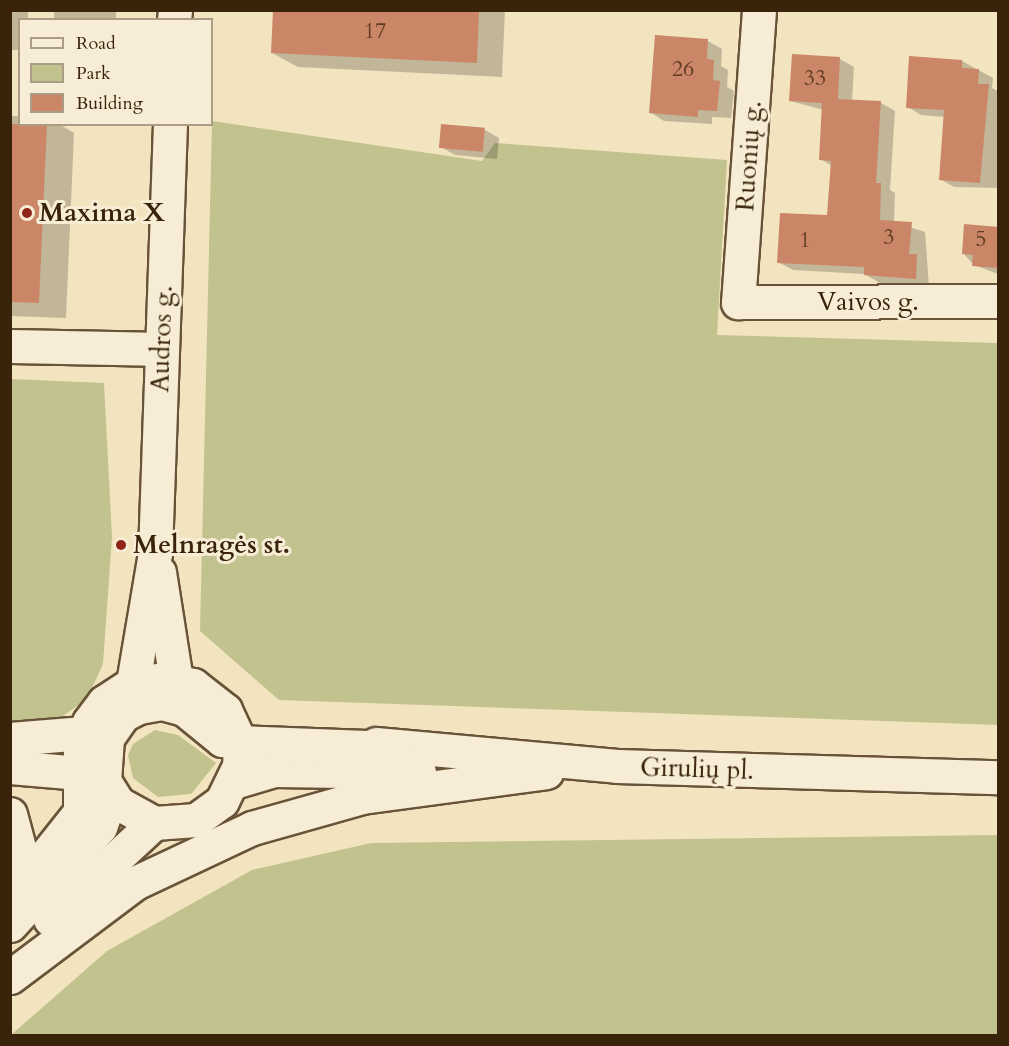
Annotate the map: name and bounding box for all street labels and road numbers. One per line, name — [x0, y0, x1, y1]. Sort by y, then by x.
street label: Ruonių g. — [730, 100, 768, 212]
street label: Audros g. — [145, 285, 179, 393]
street label: Vaivos g. — [817, 286, 919, 318]
street label: Girulių pl. — [640, 751, 754, 787]

